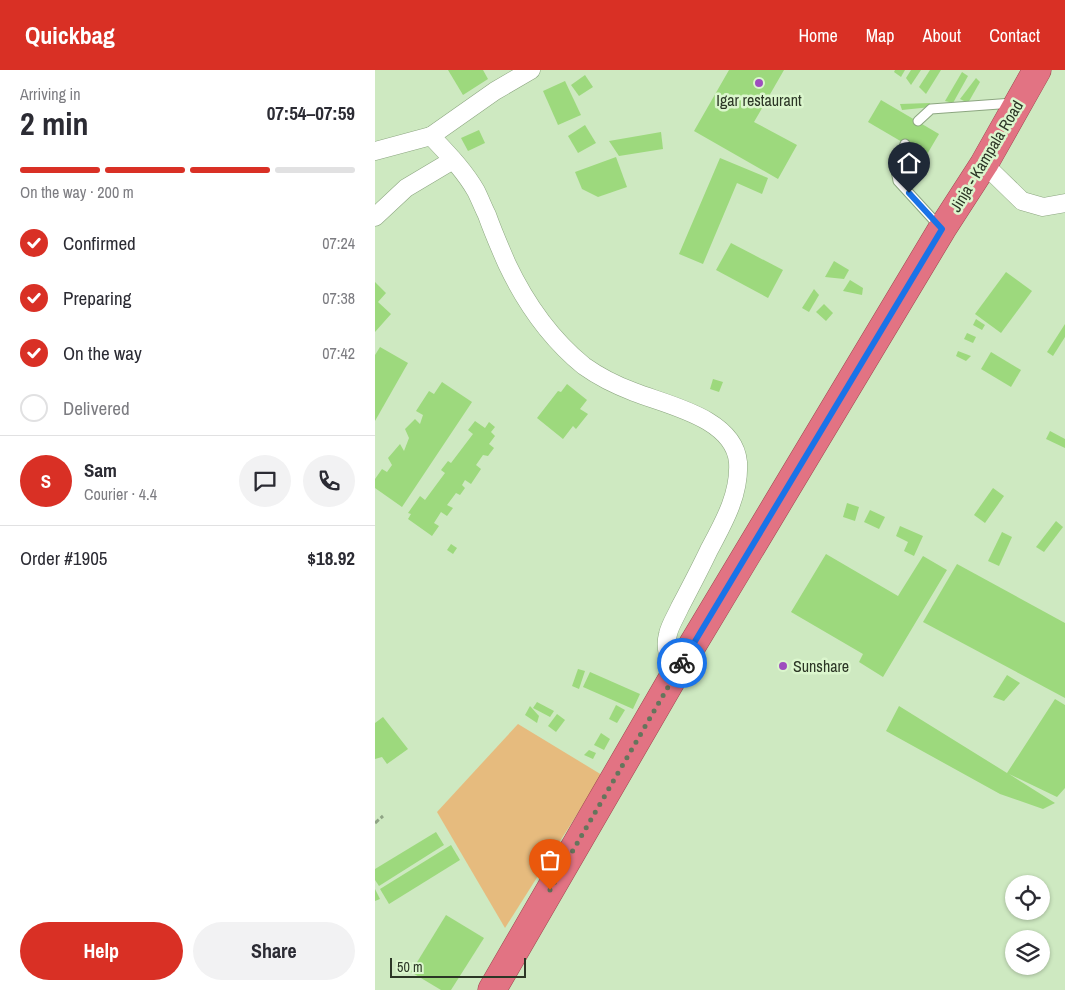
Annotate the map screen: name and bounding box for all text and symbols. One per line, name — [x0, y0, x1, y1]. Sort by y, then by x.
text: Quickbag — [25, 19, 115, 51]
text: Home — [798, 23, 838, 48]
text: Map — [866, 23, 895, 48]
text: About — [923, 23, 961, 48]
text: Contact — [989, 23, 1040, 48]
marker: Igar restaurant — [753, 77, 765, 89]
text: Arriving in — [20, 83, 81, 105]
place label: Igar restaurant — [716, 89, 802, 111]
street label: Jinja - Kampala Road — [944, 96, 1028, 216]
text: 07:54–07:59 — [267, 100, 355, 126]
text: 2 min — [20, 102, 89, 145]
pin — [888, 142, 930, 193]
icon: home — [895, 149, 923, 177]
text: On the way · 200 m — [20, 181, 134, 203]
icon: check — [20, 229, 48, 257]
text: Confirmed — [63, 230, 136, 256]
text: 07:24 — [322, 232, 355, 254]
icon: check — [20, 284, 48, 312]
text: Preparing — [63, 285, 131, 311]
text: 07:38 — [322, 287, 355, 309]
icon: check — [20, 339, 48, 367]
text: On the way — [63, 340, 142, 366]
text: 07:42 — [322, 342, 355, 364]
text: Delivered — [63, 395, 130, 421]
button: chat — [239, 455, 291, 507]
button: phone — [303, 455, 355, 507]
text: Sam — [84, 457, 117, 483]
text: S — [41, 468, 51, 494]
text: Courier · 4.4 — [84, 483, 157, 505]
text: Order #1905 — [20, 545, 107, 571]
text: $18.92 — [307, 545, 355, 571]
courier — [657, 638, 707, 688]
icon: bike — [668, 649, 696, 677]
place label: Sunshare — [793, 655, 849, 677]
marker: Sunshare — [777, 660, 789, 672]
pin — [529, 839, 571, 890]
icon: bag — [536, 846, 564, 874]
map controls — [1005, 875, 1050, 975]
button: locate — [1005, 875, 1050, 920]
button: Help — [20, 922, 183, 980]
button: Share — [193, 922, 355, 980]
button: layers — [1005, 930, 1050, 975]
scale bar — [390, 955, 526, 978]
text: 50 m — [397, 958, 423, 976]

